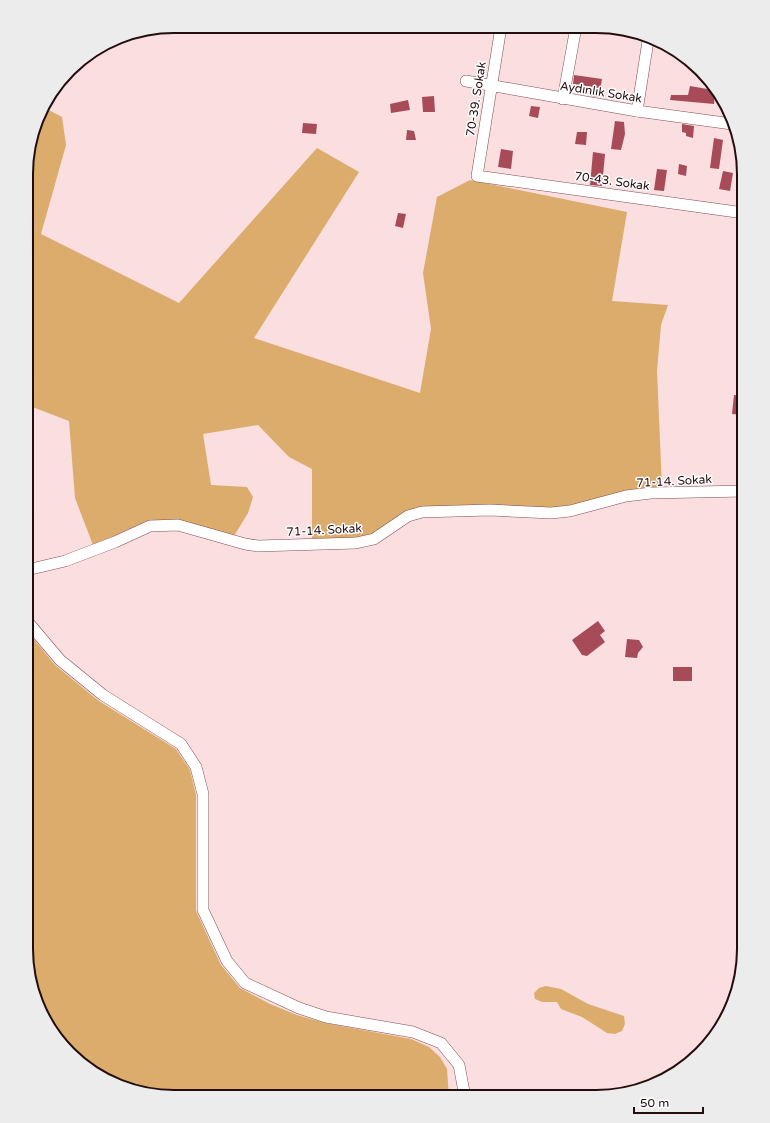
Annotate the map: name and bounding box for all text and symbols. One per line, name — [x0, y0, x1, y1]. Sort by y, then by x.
street label: 70-39. Sokak — [463, 60, 489, 137]
street label: Aydınlık Sokak — [559, 79, 643, 105]
street label: 70-43. Sokak — [573, 169, 651, 193]
street label: 71-14. Sokak — [636, 472, 713, 490]
street label: 71-14. Sokak — [286, 521, 363, 539]
scale bar — [634, 1089, 703, 1115]
text: 50 m — [640, 1096, 669, 1110]

